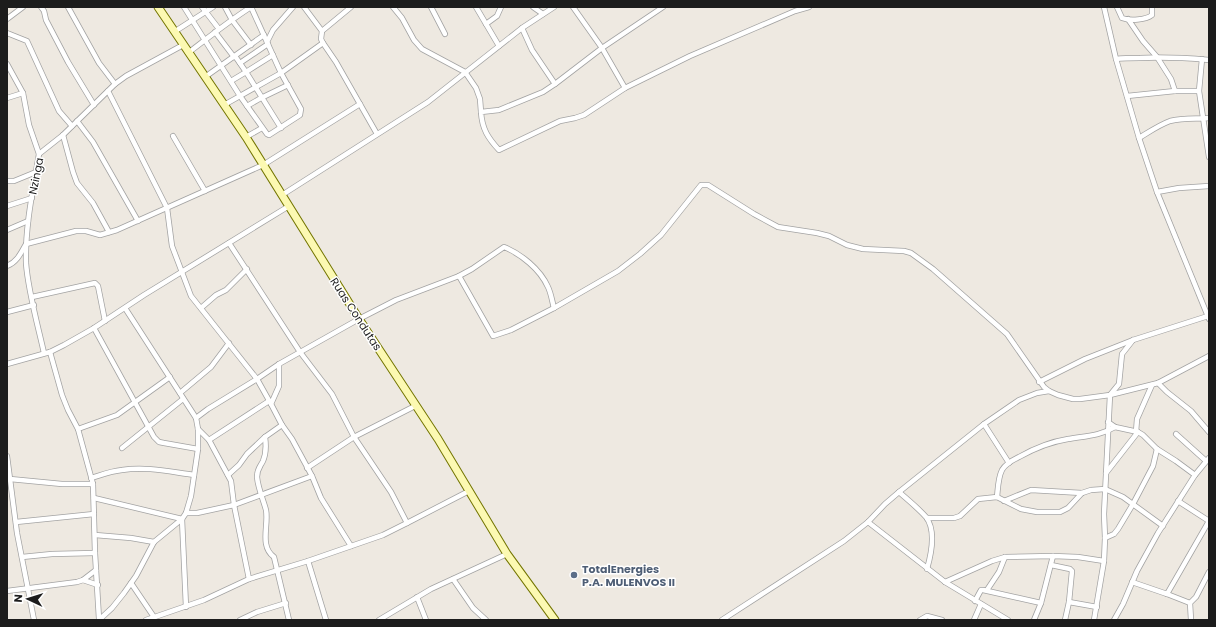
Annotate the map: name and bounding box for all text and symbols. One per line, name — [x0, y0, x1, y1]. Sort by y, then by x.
street label: Nzinga — [25, 156, 47, 196]
street label: Ruas Condutas — [326, 274, 386, 354]
place label: TotalEnergies P.A. MULENVOS II — [582, 561, 675, 590]
marker: TotalEnergies P.A. MULENVOS II — [569, 570, 579, 580]
north arrow — [8, 579, 48, 619]
text: N — [10, 594, 26, 603]

